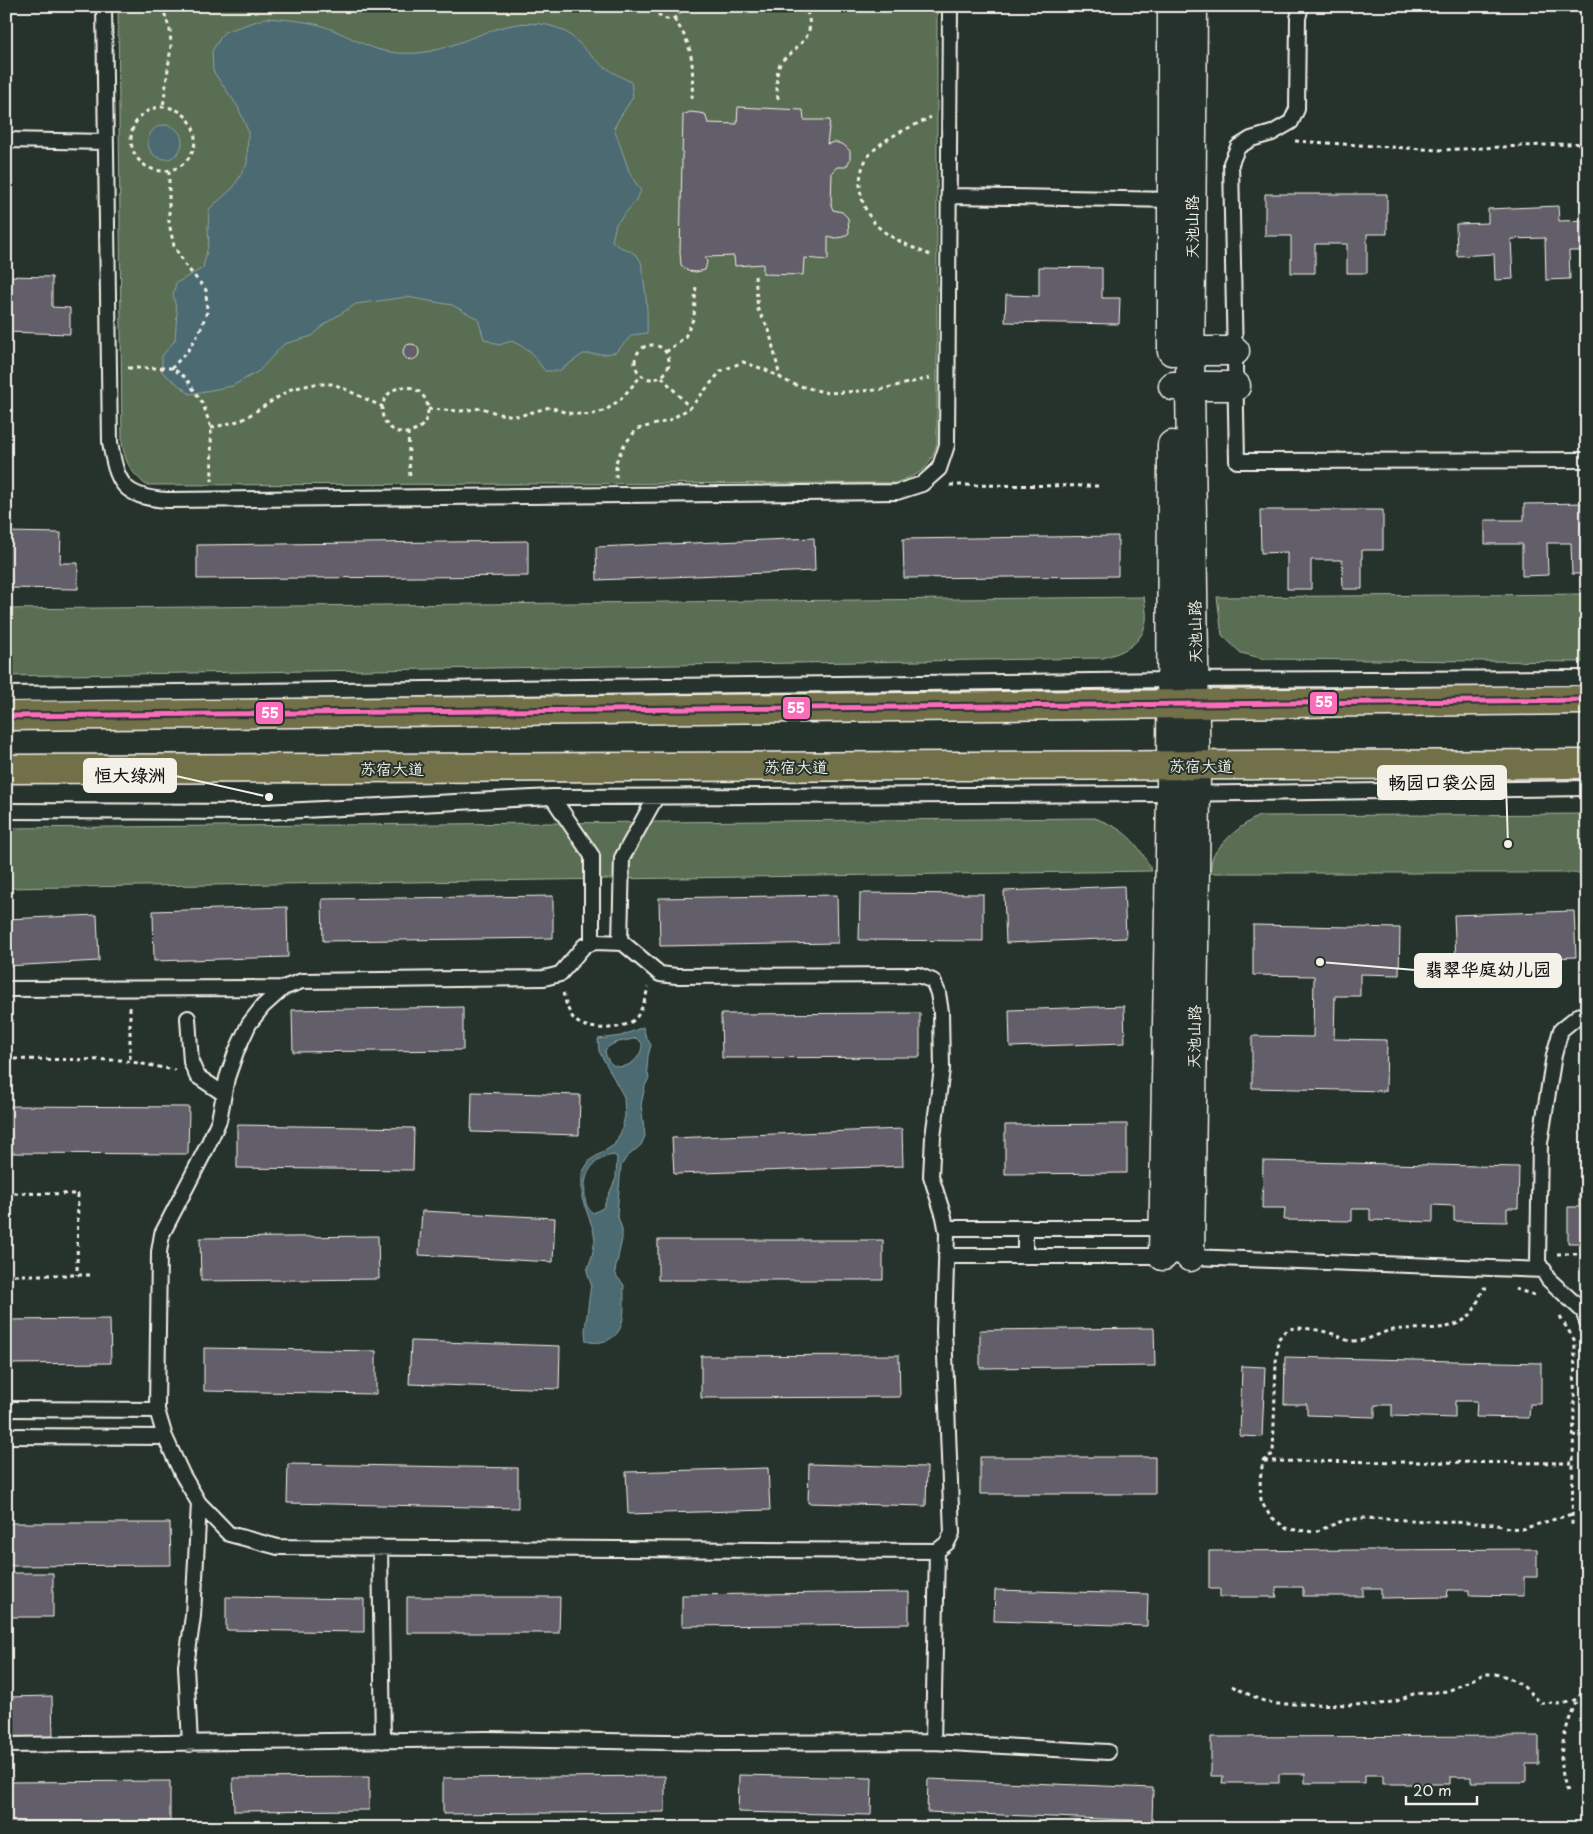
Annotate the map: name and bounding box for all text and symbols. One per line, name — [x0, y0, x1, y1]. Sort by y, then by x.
street label: 天池山路 — [1179, 195, 1203, 259]
street label: 天池山路 — [1181, 600, 1207, 664]
line badge: 55 — [1309, 691, 1338, 715]
text: 55 — [1315, 691, 1333, 712]
line badge: 55 — [782, 696, 811, 720]
text: 55 — [787, 697, 805, 718]
line badge: 55 — [255, 701, 284, 725]
text: 55 — [261, 702, 279, 723]
street label: 苏宿大道 — [1169, 753, 1233, 777]
street label: 苏宿大道 — [764, 754, 828, 778]
street label: 苏宿大道 — [360, 756, 424, 780]
callout: 恒大绿洲 — [84, 759, 176, 792]
text: 恒大绿洲 — [94, 761, 166, 788]
callout: 畅园口袋公园 — [1378, 766, 1506, 799]
text: 畅园口袋公园 — [1388, 768, 1496, 795]
callout: 翡翠华庭幼儿园 — [1415, 954, 1561, 987]
text: 翡翠华庭幼儿园 — [1425, 955, 1551, 982]
street label: 天池山路 — [1180, 1005, 1206, 1069]
scale bar — [1406, 1774, 1477, 1806]
text: 20 m — [1413, 1778, 1452, 1801]

